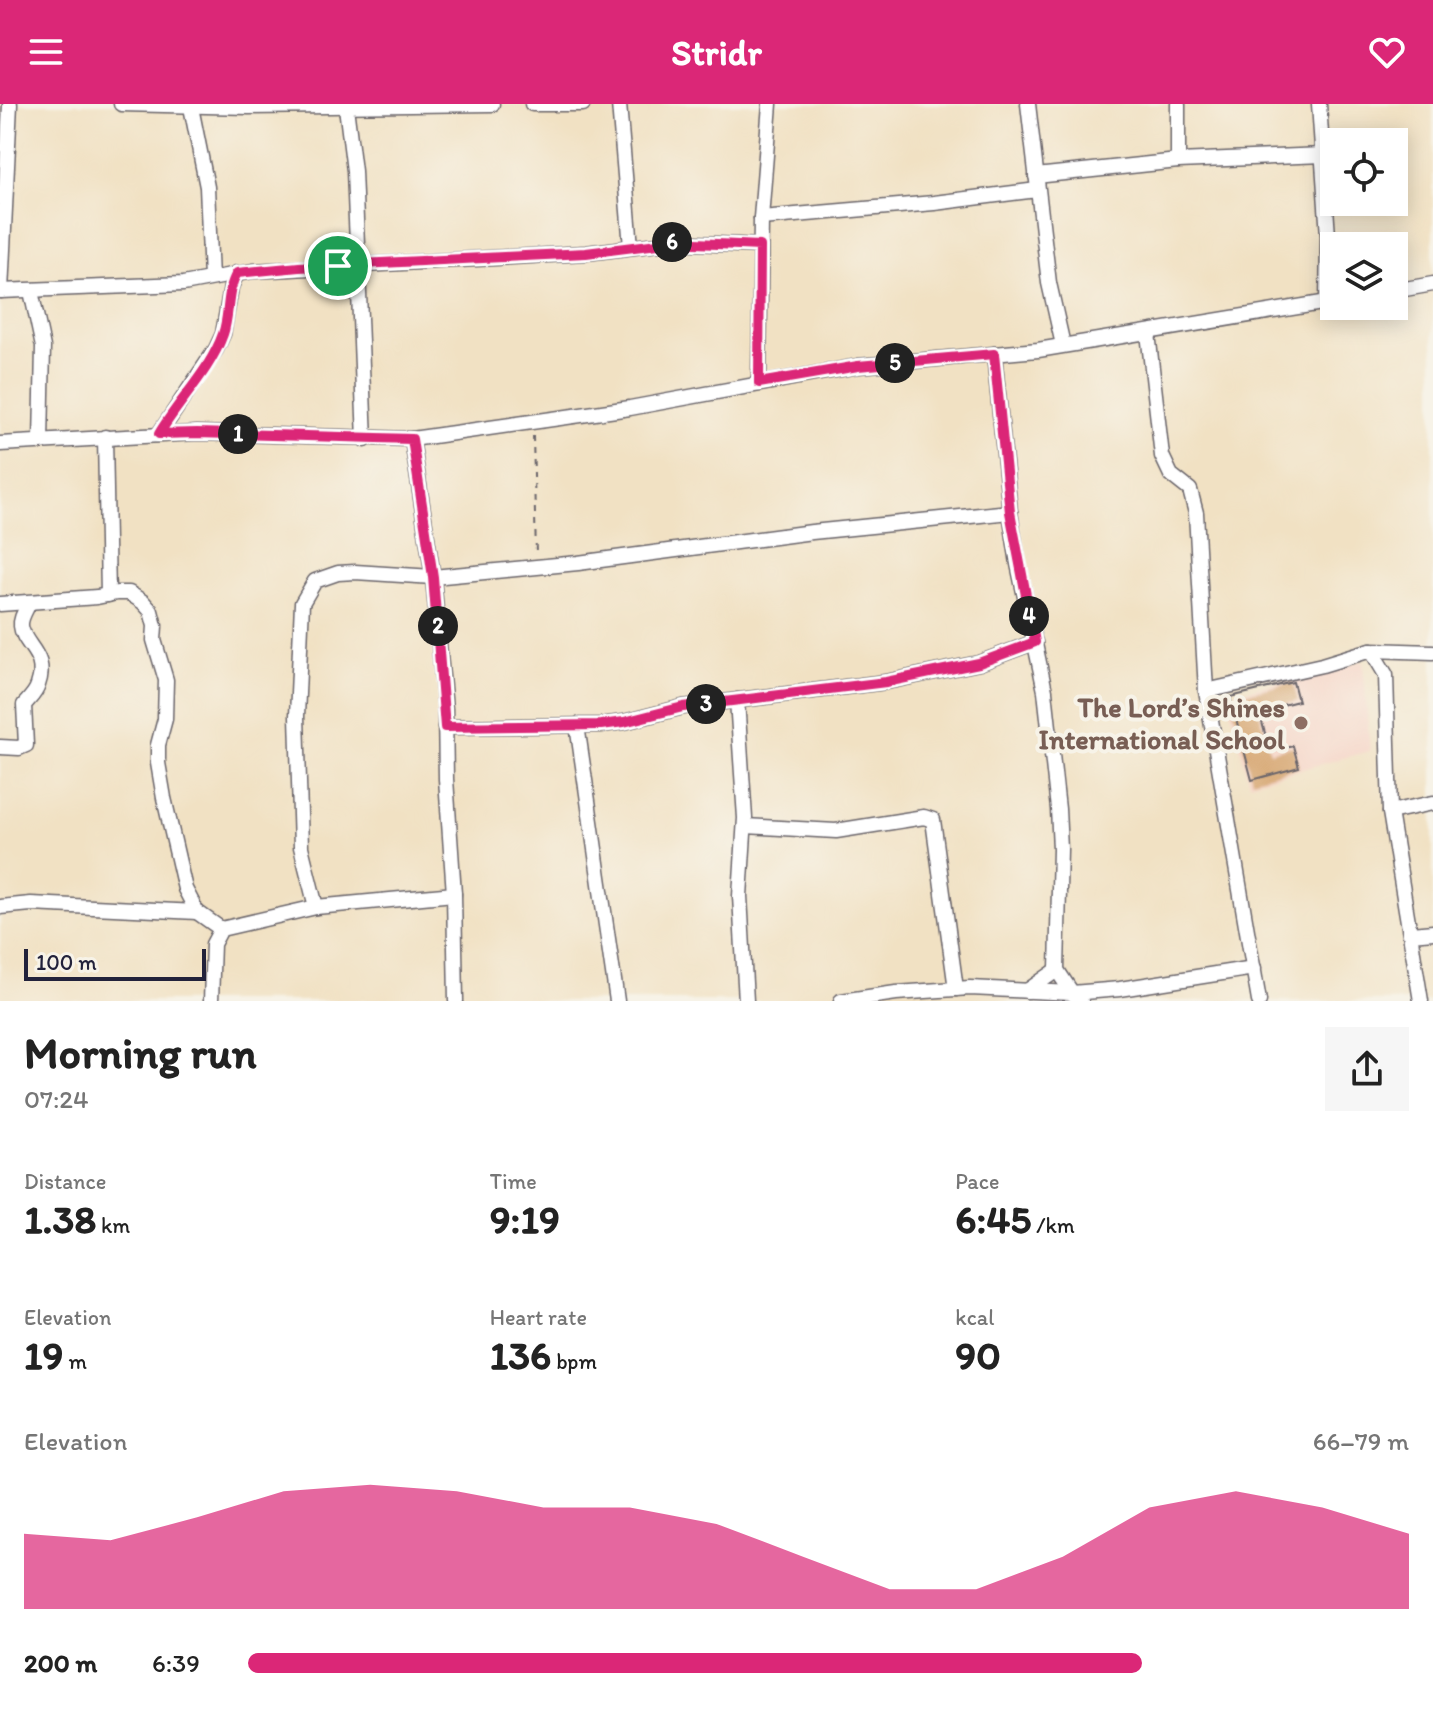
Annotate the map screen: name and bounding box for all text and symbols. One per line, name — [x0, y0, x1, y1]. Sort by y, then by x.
icon: menu — [24, 30, 68, 74]
icon: heart — [1365, 30, 1409, 74]
text: Stridr — [671, 31, 762, 74]
map controls — [1320, 128, 1408, 320]
button: locate — [1320, 128, 1408, 216]
pin: 6 — [652, 222, 692, 262]
text: 6 — [666, 228, 678, 255]
pin — [304, 232, 372, 300]
button: layers — [1320, 232, 1408, 320]
icon: arrive — [316, 244, 360, 288]
pin: 5 — [875, 343, 915, 383]
text: 5 — [889, 349, 901, 376]
pin: 1 — [218, 414, 258, 454]
text: 1 — [233, 420, 243, 447]
pin: 4 — [1009, 596, 1049, 636]
text: 4 — [1022, 602, 1036, 629]
pin: 2 — [418, 606, 458, 646]
text: 2 — [432, 612, 444, 639]
pin: 3 — [686, 684, 726, 724]
text: 3 — [700, 690, 712, 717]
place label: The Lord’s Shines International School — [1039, 690, 1285, 756]
marker: The Lord’s Shines International School — [1292, 714, 1310, 732]
scale bar — [24, 945, 206, 981]
text: 100 m — [36, 949, 97, 976]
text: Morning run — [24, 1026, 257, 1079]
button: share — [1325, 1027, 1409, 1111]
text: 07:24 — [24, 1083, 89, 1115]
text: Distance — [24, 1168, 106, 1195]
text: Time — [490, 1168, 537, 1195]
text: Pace — [955, 1168, 999, 1195]
text: 1.38 — [24, 1195, 96, 1243]
text: 9:19 — [490, 1195, 560, 1243]
text: 6:45 — [955, 1195, 1031, 1243]
text: km — [96, 1212, 130, 1239]
text: /km — [1031, 1212, 1075, 1239]
text: Elevation — [24, 1304, 111, 1331]
text: Heart rate — [490, 1304, 587, 1331]
text: kcal — [955, 1304, 994, 1331]
text: 19 — [24, 1331, 63, 1379]
text: 136 — [490, 1331, 551, 1379]
text: 90 — [955, 1331, 1001, 1379]
text: m — [63, 1348, 87, 1375]
text: bpm — [551, 1348, 597, 1375]
text: Elevation — [24, 1425, 127, 1457]
text: 66–79 m — [1313, 1425, 1409, 1457]
text: 200 m — [24, 1647, 97, 1679]
text: 6:39 — [152, 1647, 200, 1679]

